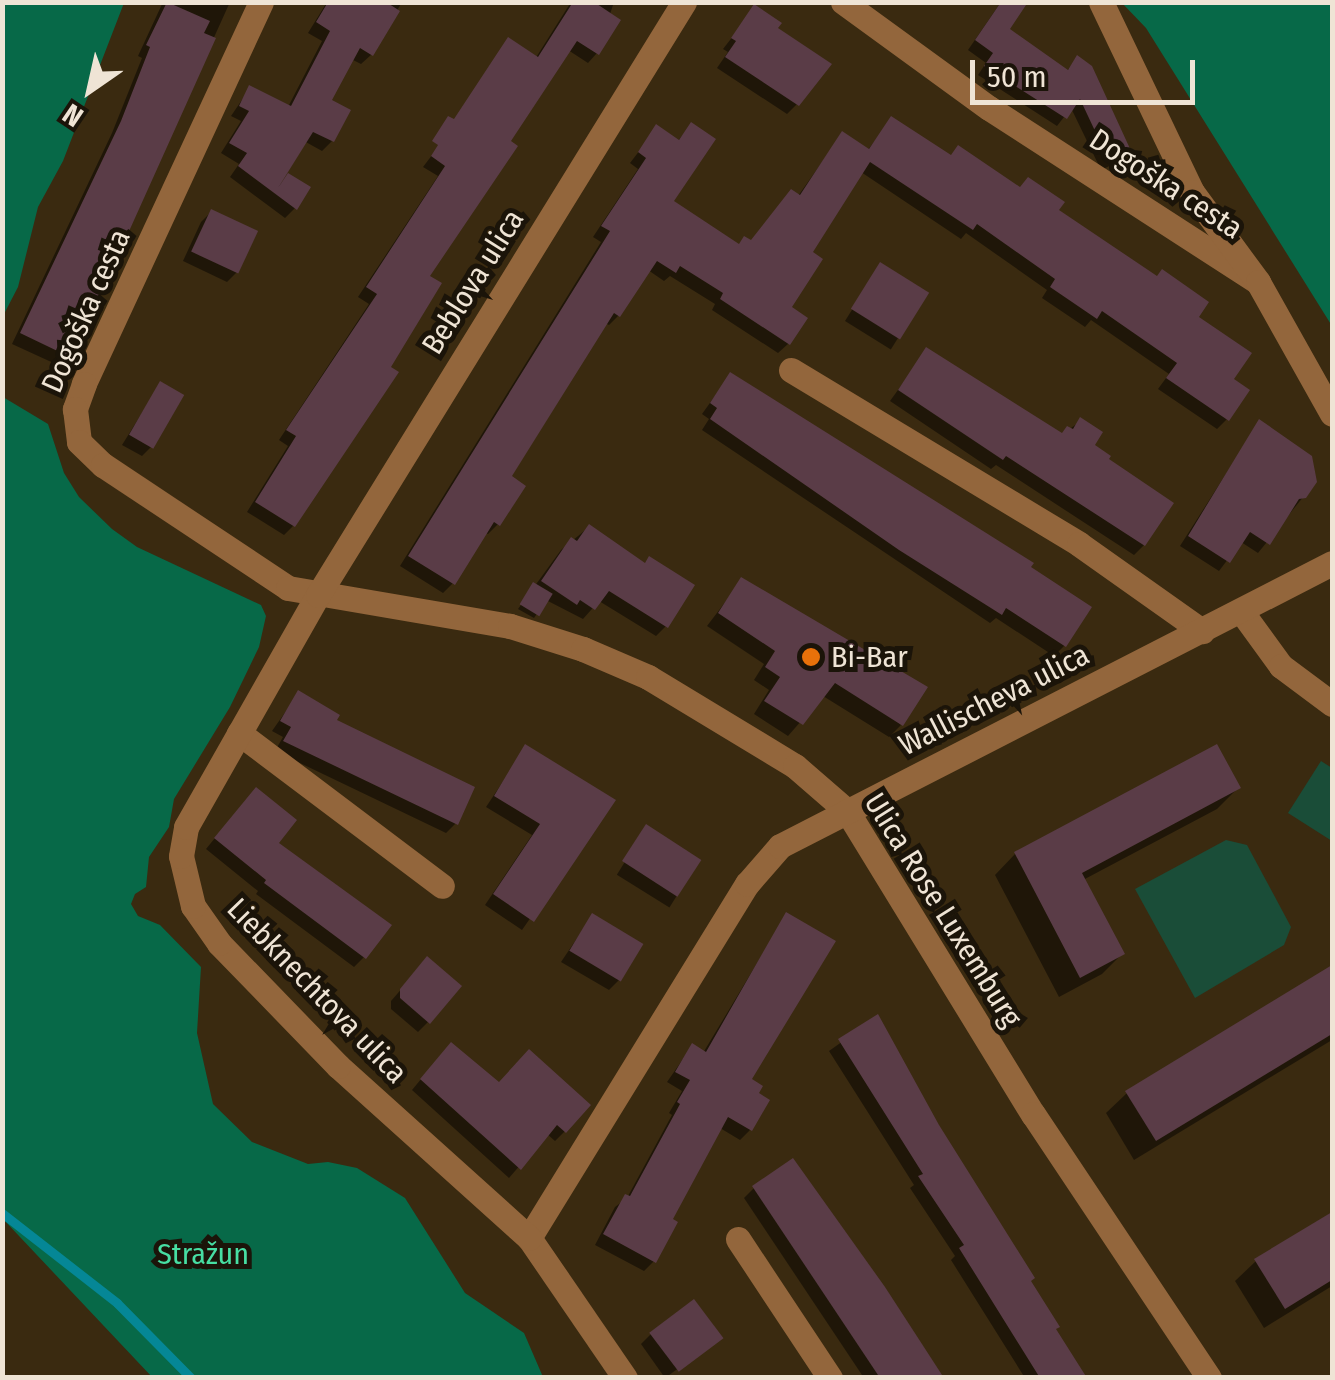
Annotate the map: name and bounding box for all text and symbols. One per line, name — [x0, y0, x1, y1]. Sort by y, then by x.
north arrow — [40, 40, 140, 140]
scale bar — [975, 40, 1200, 102]
text: 50 m — [987, 59, 1047, 95]
text: N — [57, 97, 89, 134]
street label: Dogoška cesta — [1083, 121, 1249, 247]
street label: Beblova ulica — [414, 203, 532, 361]
street label: Dogoška cesta — [34, 224, 138, 398]
street label: Wallischeva ulica — [893, 637, 1095, 763]
place label: Bi-Bar — [831, 639, 908, 675]
marker: Bi-Bar — [800, 646, 822, 668]
street label: Ulica Rose Luxemburg — [856, 786, 1030, 1034]
street label: Liebknechtova ulica — [220, 891, 414, 1091]
park label: Stražun — [157, 1236, 249, 1272]

